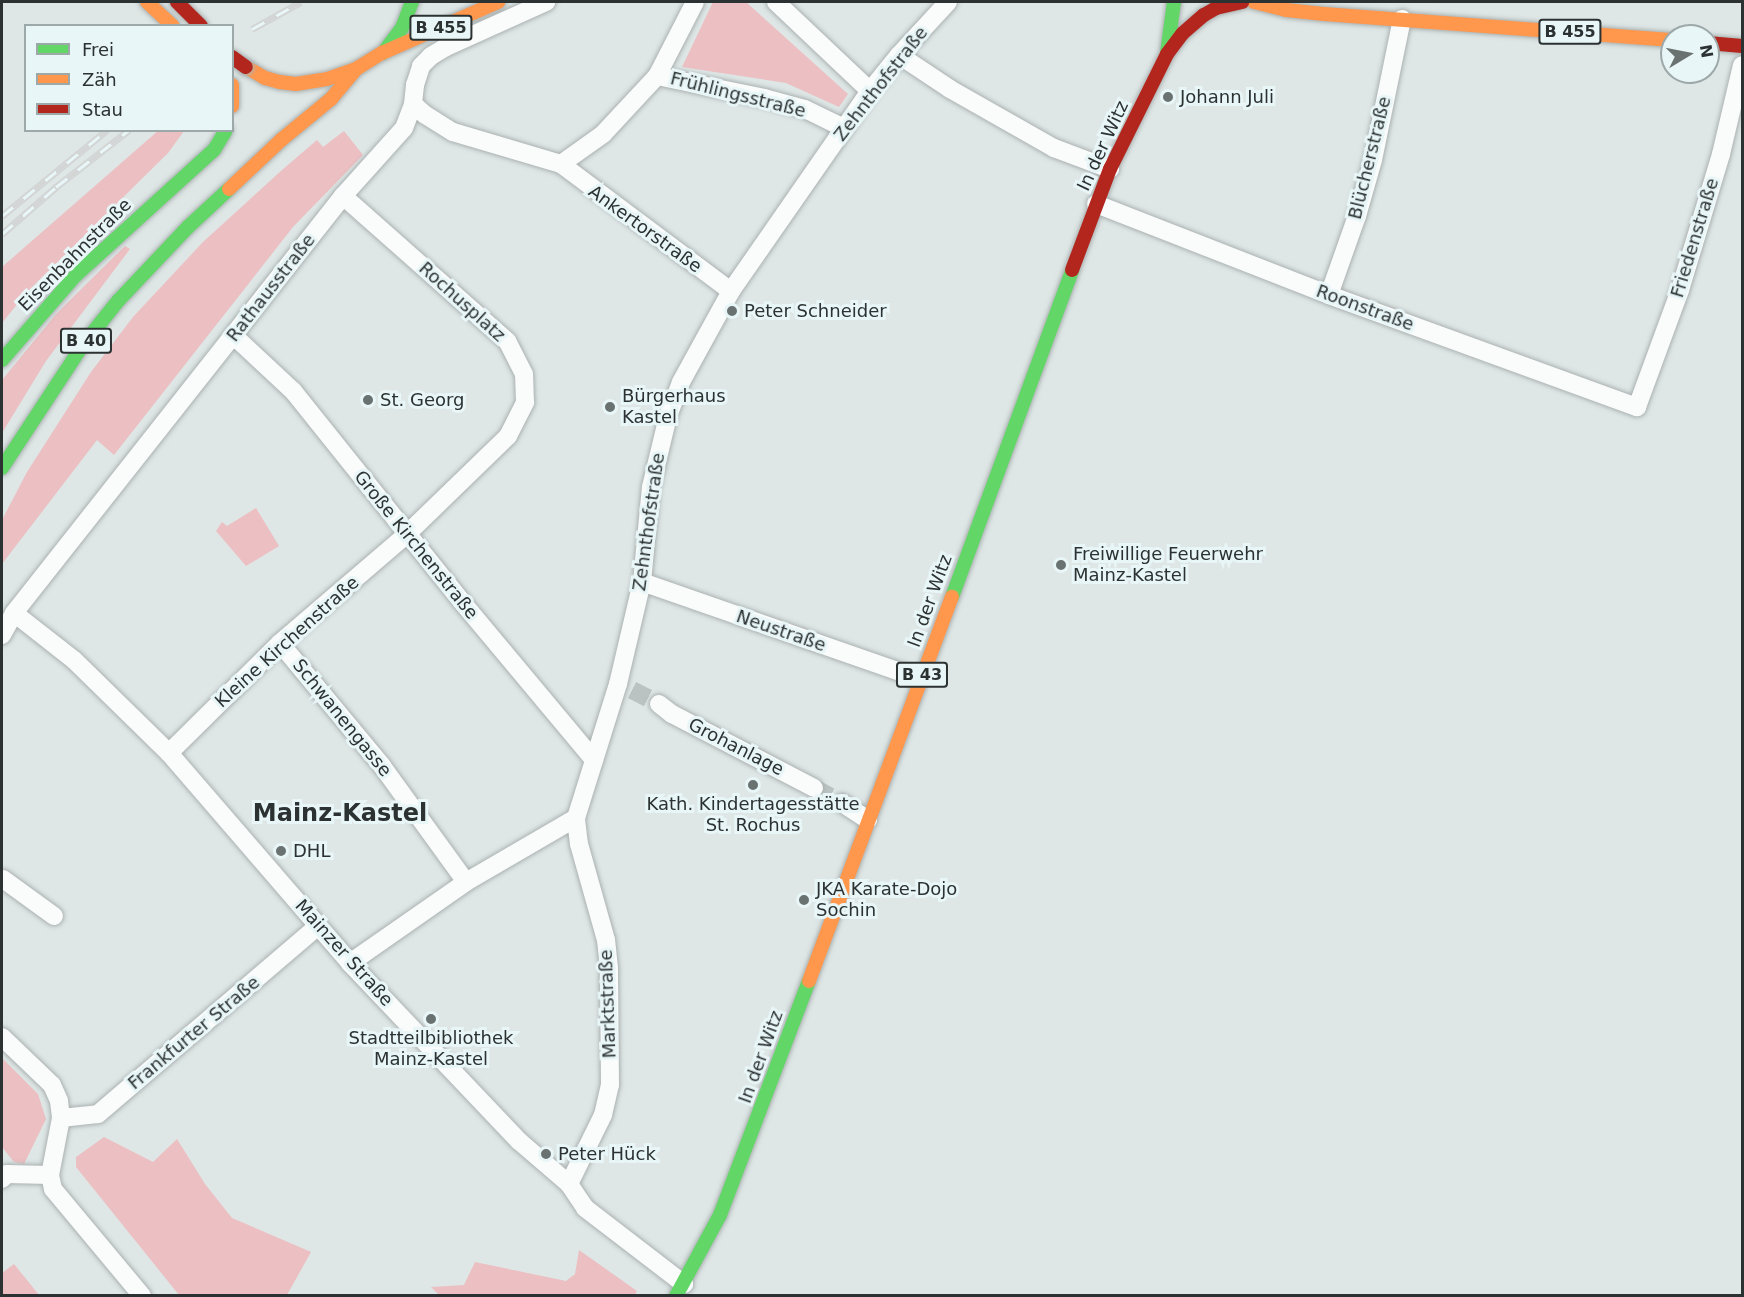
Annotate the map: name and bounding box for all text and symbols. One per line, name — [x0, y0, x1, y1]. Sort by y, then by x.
road number: B 455 — [408, 15, 474, 41]
road number: B 455 — [1537, 19, 1603, 45]
street label: Zehnthofstraße — [830, 22, 932, 146]
legend — [24, 24, 234, 132]
north arrow — [1660, 24, 1720, 84]
text: Frei — [82, 39, 114, 60]
text: N — [1696, 43, 1717, 59]
street label: Frühlingsstraße — [668, 68, 808, 122]
text: Zäh — [82, 69, 117, 90]
place label: Johann Juli — [1180, 86, 1274, 108]
marker: Johann Juli — [1161, 90, 1175, 104]
street label: Blücherstraße — [1344, 94, 1396, 222]
street label: In der Witz — [1073, 97, 1133, 195]
text: Stau — [82, 99, 123, 120]
street label: Friedenstraße — [1667, 176, 1723, 300]
street label: Ankertorstraße — [584, 181, 706, 277]
street label: Eisenbahnstraße — [14, 194, 136, 316]
street label: Rathausstraße — [222, 230, 320, 346]
street label: Rochusplatz — [414, 258, 510, 346]
street label: Roonstraße — [1313, 280, 1417, 336]
place label: Peter Schneider — [744, 300, 887, 322]
marker: Peter Schneider — [725, 304, 739, 318]
road number: B 40 — [59, 328, 113, 354]
place label: Bürgerhaus Kastel — [622, 386, 726, 428]
place label: St. Georg — [380, 389, 464, 411]
marker: St. Georg — [361, 393, 375, 407]
marker: Bürgerhaus Kastel — [603, 400, 617, 414]
street label: Zehnthofstraße — [629, 452, 669, 592]
street label: Große Kirchenstraße — [349, 466, 483, 624]
place label: Freiwillige Feuerwehr Mainz-Kastel — [1073, 544, 1263, 586]
street label: In der Witz — [903, 552, 957, 650]
marker: Freiwillige Feuerwehr Mainz-Kastel — [1054, 558, 1068, 572]
street label: Kleine Kirchenstraße — [211, 572, 363, 712]
street label: Neustraße — [733, 606, 829, 656]
street label: Schwanengasse — [288, 655, 396, 781]
road number: B 43 — [895, 662, 949, 688]
street label: Grohanlage — [685, 714, 787, 780]
marker: Kath. Kindertagesstätte St. Rochus — [746, 778, 760, 792]
place label: Kath. Kindertagesstätte St. Rochus — [646, 794, 860, 836]
district label: Mainz-Kastel — [253, 800, 427, 828]
place label: DHL — [293, 840, 330, 862]
marker: DHL — [274, 844, 288, 858]
place label: JKA Karate-Dojo Sochin — [816, 879, 957, 922]
marker: JKA Karate-Dojo Sochin — [797, 893, 811, 907]
street label: Mainzer Straße — [290, 895, 398, 1011]
street label: Marktstraße — [595, 949, 621, 1059]
street label: Frankfurter Straße — [124, 972, 264, 1094]
street label: In der Witz — [734, 1008, 788, 1106]
marker: Stadtteilbibliothek Mainz-Kastel — [424, 1012, 438, 1026]
place label: Stadtteilbibliothek Mainz-Kastel — [349, 1028, 513, 1070]
place label: Peter Hück — [558, 1143, 656, 1165]
marker: Peter Hück — [539, 1147, 553, 1161]

